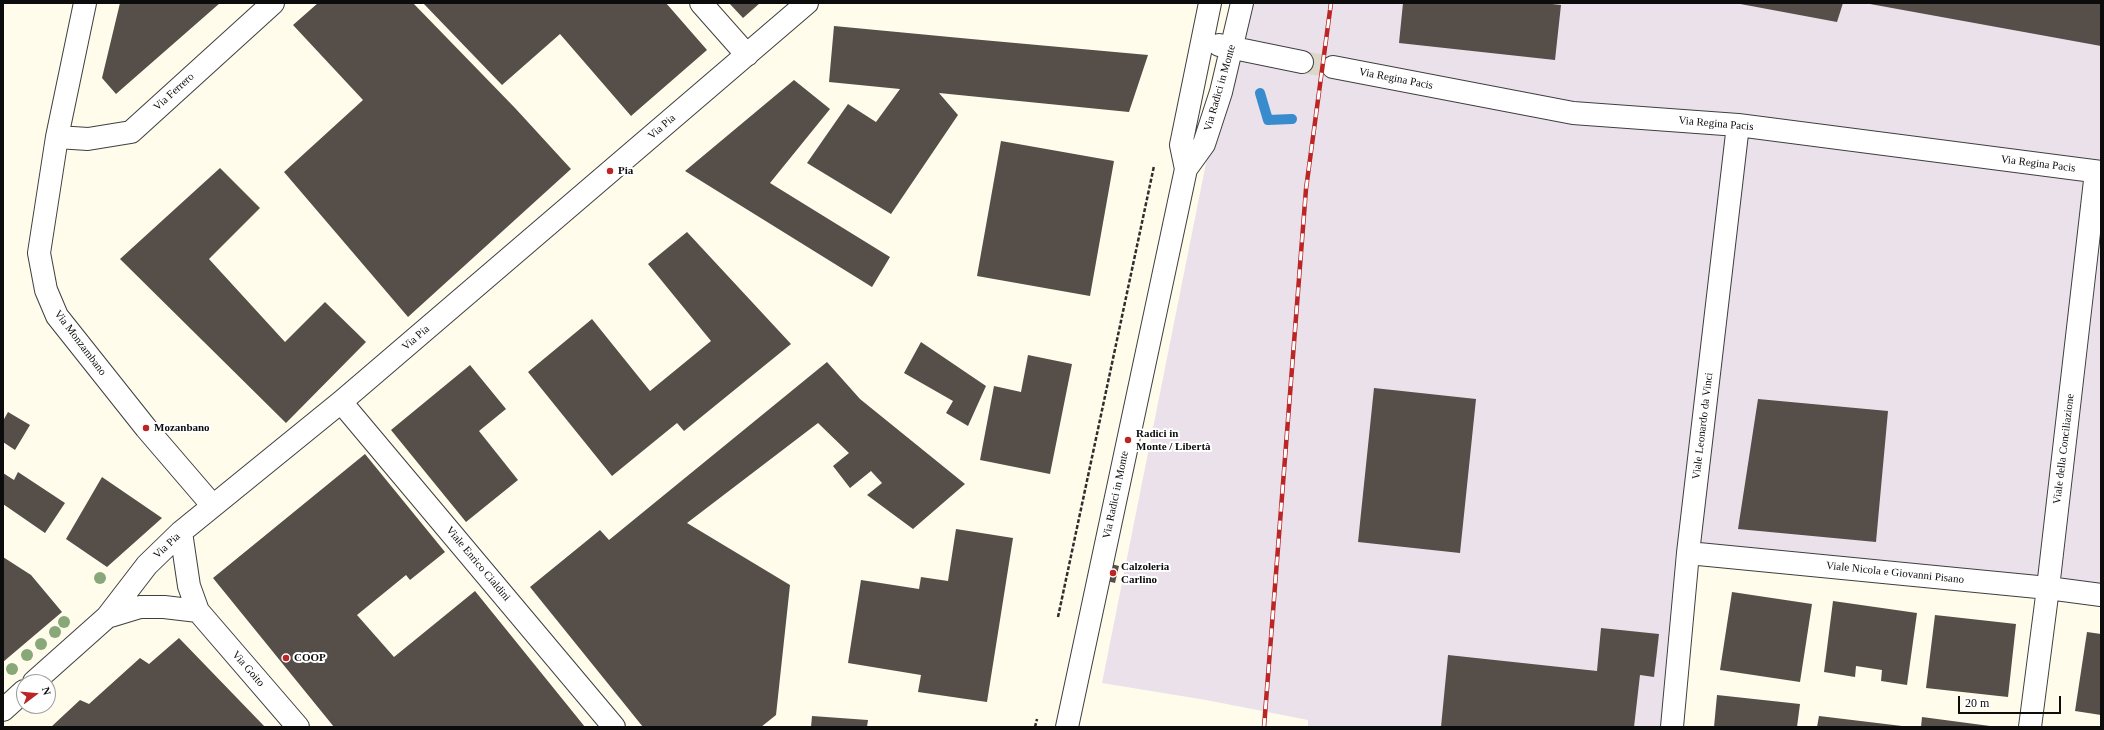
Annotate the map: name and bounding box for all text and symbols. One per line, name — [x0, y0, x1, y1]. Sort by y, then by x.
street label: Via Radici in Monte — [1201, 43, 1239, 133]
street label: Via Regina Pacis — [1358, 65, 1434, 93]
street label: Via Ferrero — [151, 70, 197, 114]
street label: Via Pia — [646, 112, 678, 142]
street label: Via Regina Pacis — [1678, 114, 1754, 134]
street label: Via Regina Pacis — [2000, 153, 2076, 175]
place label: Pia — [618, 164, 633, 178]
marker: Pia — [605, 166, 615, 176]
street label: Via Monzambano — [51, 308, 109, 378]
street label: Via Pia — [400, 323, 432, 353]
street label: Viale Leonardo da Vinci — [1690, 372, 1716, 480]
street label: Viale della Conciliazione — [2051, 393, 2077, 505]
place label: Mozanbano — [154, 421, 210, 435]
marker: Mozanbano — [141, 423, 151, 433]
place label: Radici in Monte / Libertà — [1136, 427, 1211, 453]
marker: Radici in Monte / Libertà — [1123, 435, 1133, 445]
street label: Via Radici in Monte — [1100, 450, 1132, 540]
street label: Viale Enrico Cialdini — [443, 524, 513, 604]
street label: Via Pia — [151, 530, 183, 562]
street label: Viale Nicola e Giovanni Pisano — [1825, 559, 1965, 587]
place label: Calzoleria Carlino — [1121, 560, 1169, 586]
marker: Calzoleria Carlino — [1108, 568, 1118, 578]
street label: Via Goito — [229, 648, 267, 690]
place label: COOP — [294, 651, 326, 665]
marker: COOP — [281, 653, 291, 663]
north arrow — [16, 674, 56, 714]
text: N — [40, 685, 53, 696]
scale bar — [1960, 688, 2063, 714]
text: 20 m — [1965, 696, 1989, 710]

